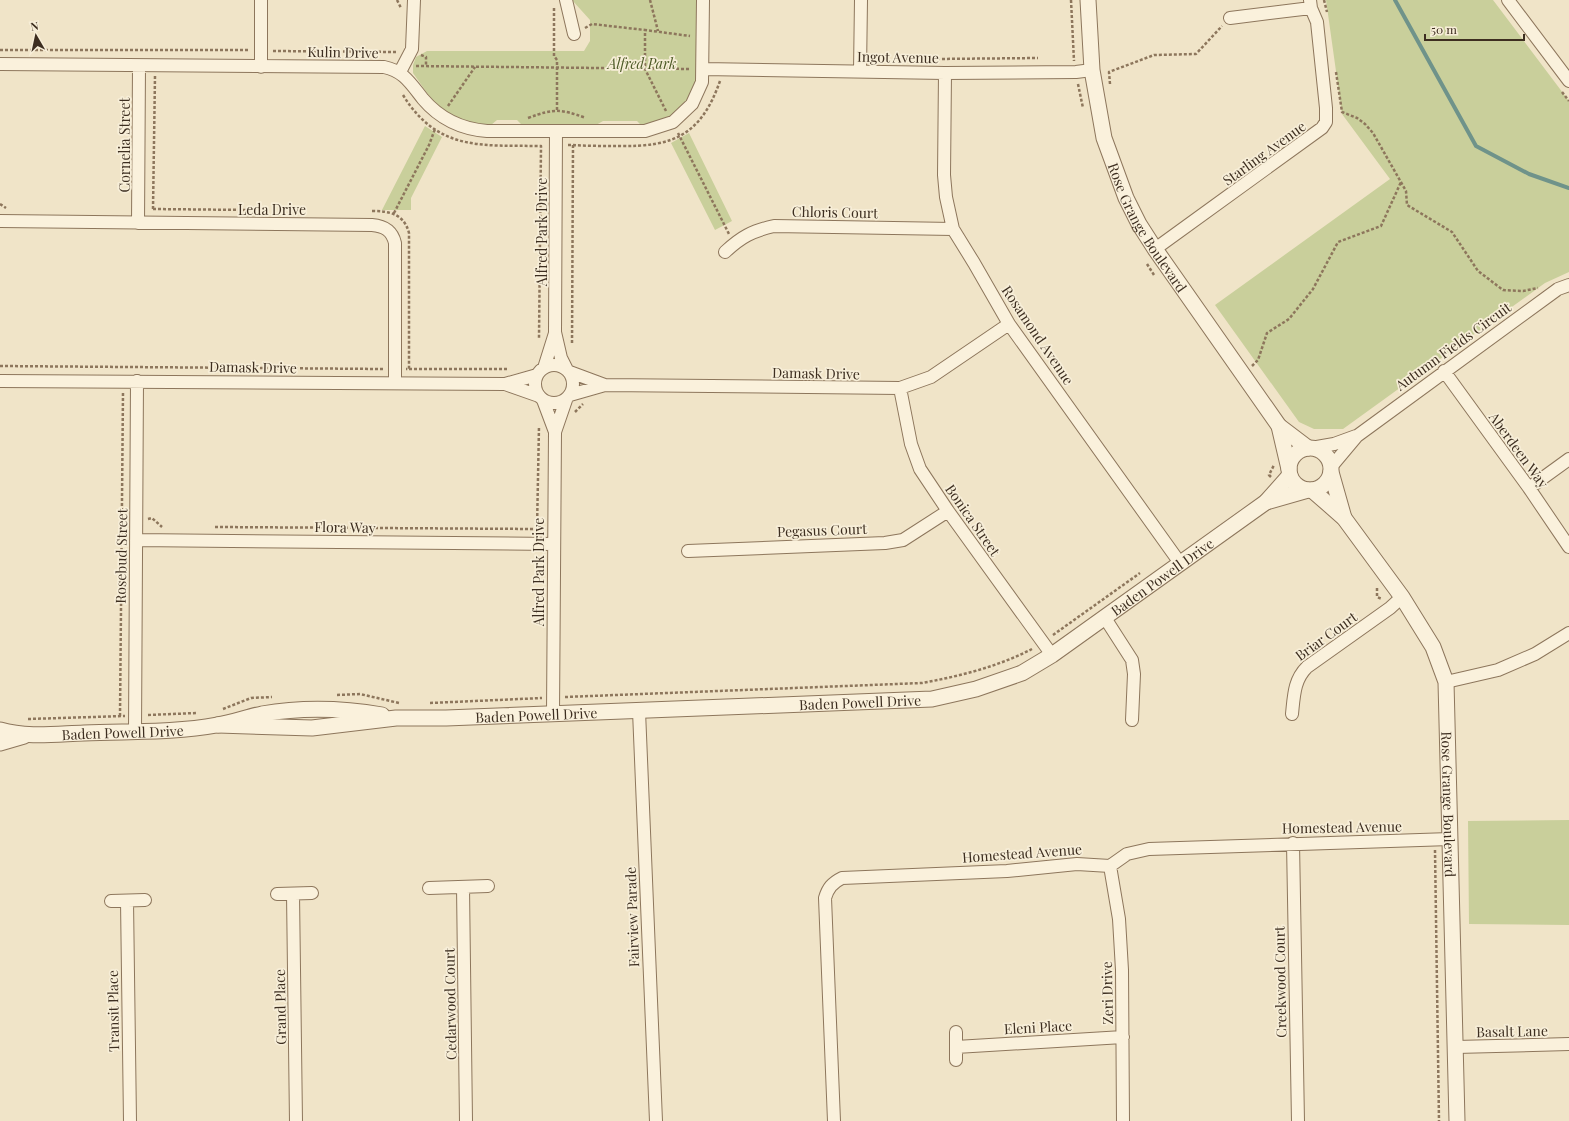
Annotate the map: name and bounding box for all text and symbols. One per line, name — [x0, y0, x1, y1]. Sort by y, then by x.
north arrow — [16, 16, 56, 56]
scale bar — [1425, 16, 1524, 42]
text: N — [29, 18, 40, 34]
text: 50 m — [1431, 21, 1457, 37]
street label: Kulin Drive — [307, 42, 379, 62]
street label: Ingot Avenue — [857, 47, 939, 67]
park label: Alfred Park — [606, 54, 676, 73]
street label: Cornelia Street — [115, 96, 134, 192]
street label: Starling Avenue — [1219, 116, 1309, 190]
street label: Rose Grange Boulevard — [1104, 160, 1192, 296]
street label: Alfred Park Drive — [532, 178, 551, 287]
street label: Leda Drive — [238, 200, 306, 219]
street label: Chloris Court — [792, 202, 879, 222]
street label: Rosamond Avenue — [998, 282, 1078, 388]
street label: Autumn Fields Circuit — [1391, 297, 1515, 395]
street label: Damask Drive — [209, 357, 297, 377]
street label: Damask Drive — [772, 363, 860, 383]
street label: Aberdeen Way — [1484, 407, 1553, 492]
street label: Bonica Street — [941, 480, 1005, 561]
street label: Rosebud Street — [111, 507, 131, 604]
street label: Flora Way — [314, 517, 376, 537]
street label: Alfred Park Drive — [529, 518, 548, 627]
street label: Pegasus Court — [777, 519, 868, 541]
street label: Baden Powell Drive — [1107, 533, 1217, 620]
street label: Briar Court — [1291, 607, 1362, 665]
street label: Baden Powell Drive — [799, 690, 921, 714]
street label: Baden Powell Drive — [475, 703, 598, 726]
street label: Baden Powell Drive — [61, 720, 184, 744]
street label: Rose Grange Boulevard — [1438, 731, 1460, 878]
street label: Homestead Avenue — [1282, 816, 1402, 838]
street label: Homestead Avenue — [961, 839, 1083, 867]
street label: Fairview Parade — [621, 866, 643, 968]
street label: Creekwood Court — [1270, 925, 1290, 1038]
street label: Cedarwood Court — [440, 947, 460, 1060]
street label: Zeri Drive — [1097, 961, 1117, 1025]
street label: Grand Place — [270, 969, 290, 1045]
street label: Transit Place — [103, 970, 123, 1052]
street label: Eleni Place — [1003, 1016, 1073, 1038]
street label: Basalt Lane — [1476, 1021, 1548, 1041]

